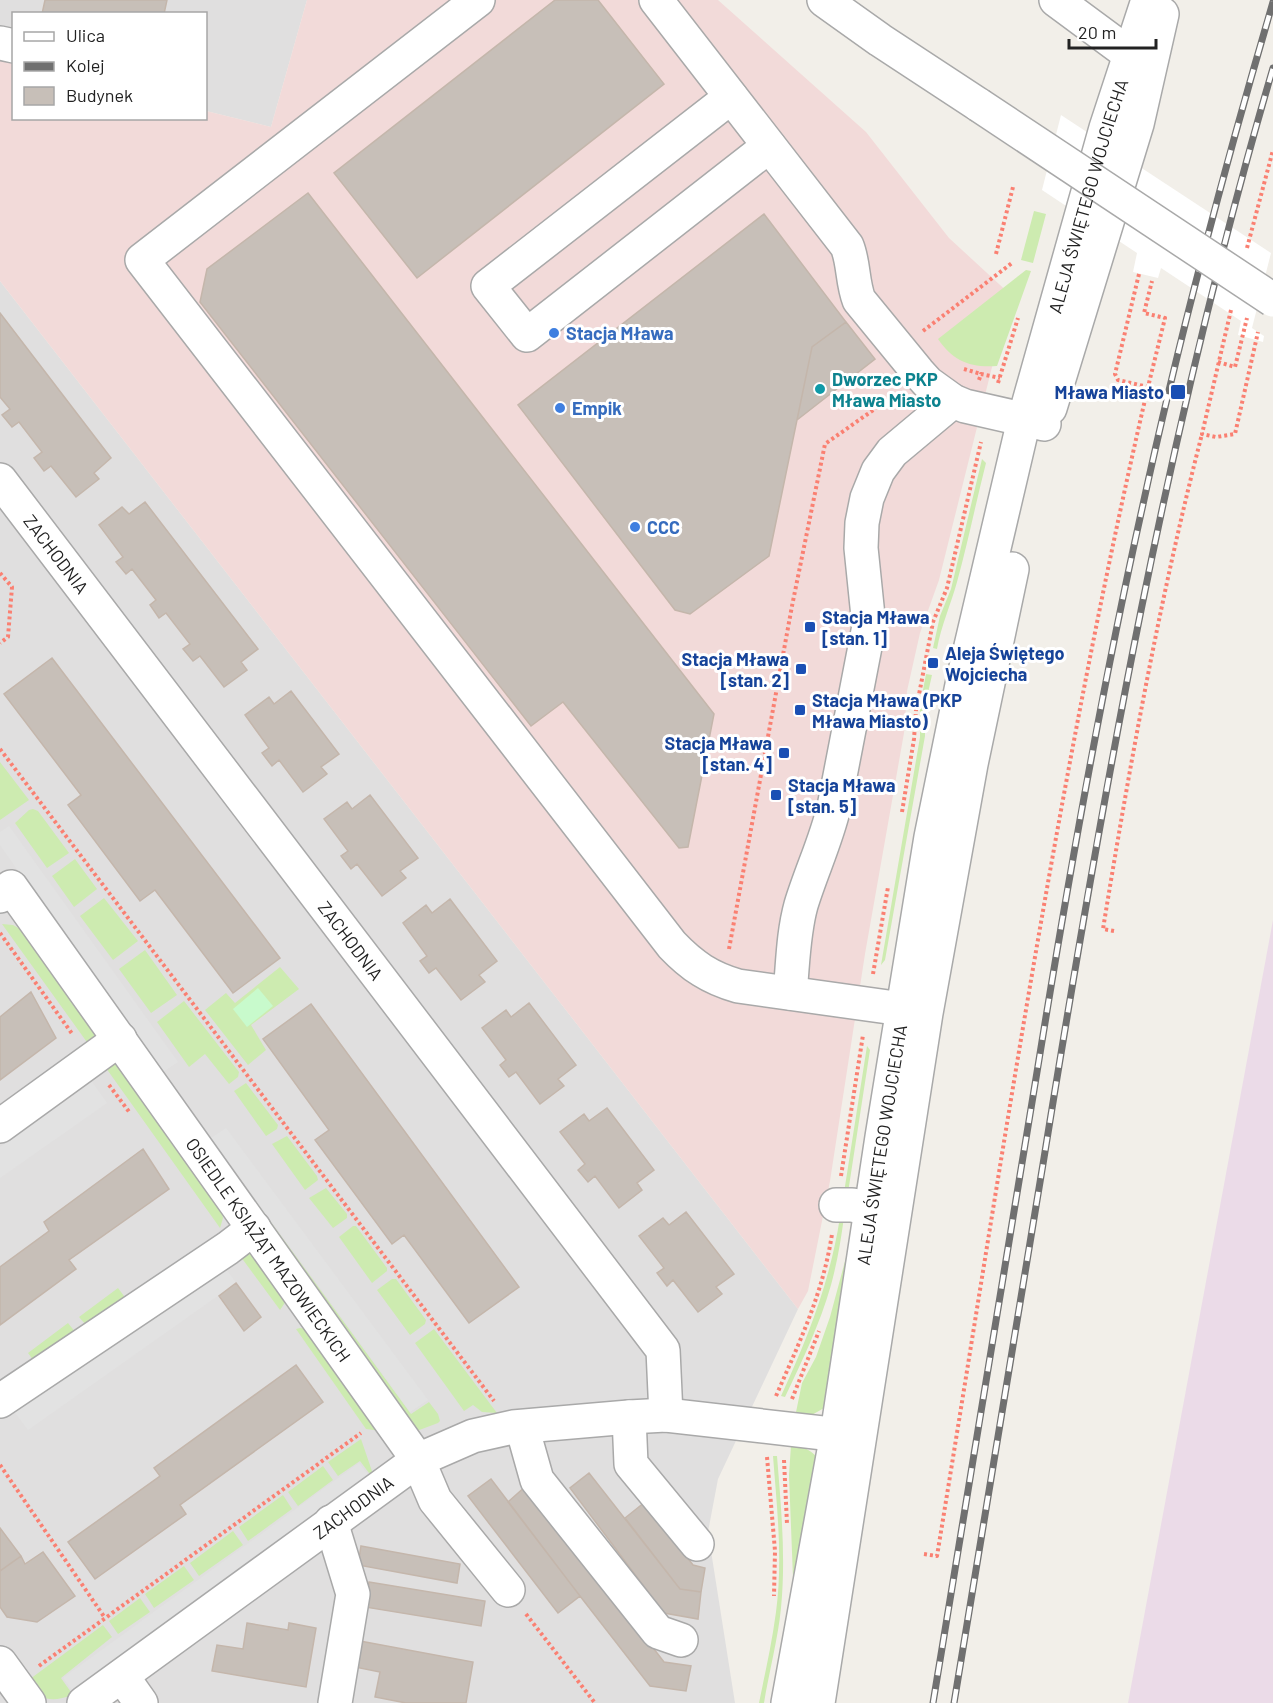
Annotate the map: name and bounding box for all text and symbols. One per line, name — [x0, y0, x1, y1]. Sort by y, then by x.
legend — [12, 12, 207, 120]
scale bar — [1069, 12, 1156, 50]
text: 20 m — [1078, 21, 1116, 43]
text: Ulica — [66, 24, 105, 46]
text: Kolej — [66, 54, 105, 76]
street label: ALEJA ŚWIĘTEGO WOJCIECHA — [1044, 76, 1132, 316]
text: Budynek — [66, 84, 133, 106]
place label: Stacja Mława — [566, 322, 673, 344]
marker: Stacja Mława — [547, 326, 561, 340]
place label: Dworzec PKP Mława Miasto — [832, 368, 941, 411]
place label: Mława Miasto — [1055, 381, 1164, 403]
marker: Dworzec PKP Mława Miasto — [813, 382, 827, 396]
marker: Mława Miasto — [1169, 383, 1187, 401]
place label: Empik — [572, 397, 622, 419]
marker: Empik — [553, 401, 567, 415]
street label: ZACHODNIA — [19, 510, 93, 598]
place label: CCC — [647, 516, 680, 538]
marker: CCC — [628, 520, 642, 534]
place label: Stacja Mława [stan. 1] — [822, 606, 929, 649]
marker: Stacja Mława [stan. 1] — [803, 620, 817, 634]
place label: Aleja Świętego Wojciecha — [945, 642, 1065, 685]
place label: Stacja Mława [stan. 2] — [682, 648, 789, 691]
marker: Aleja Świętego Wojciecha — [926, 656, 940, 670]
marker: Stacja Mława [stan. 2] — [794, 662, 808, 676]
place label: Stacja Mława (PKP Mława Miasto) — [812, 689, 962, 732]
marker: Stacja Mława (PKP Mława Miasto) — [793, 703, 807, 717]
place label: Stacja Mława [stan. 4] — [665, 732, 772, 775]
marker: Stacja Mława [stan. 4] — [777, 746, 791, 760]
place label: Stacja Mława [stan. 5] — [788, 774, 895, 817]
marker: Stacja Mława [stan. 5] — [769, 788, 783, 802]
street label: ZACHODNIA — [314, 897, 388, 984]
street label: ALEJA ŚWIĘTEGO WOJCIECHA — [852, 1023, 911, 1267]
street label: OSIEDLE KSIĄŻĄT MAZOWIECKICH — [181, 1133, 356, 1366]
street label: ZACHODNIA — [309, 1471, 398, 1543]

